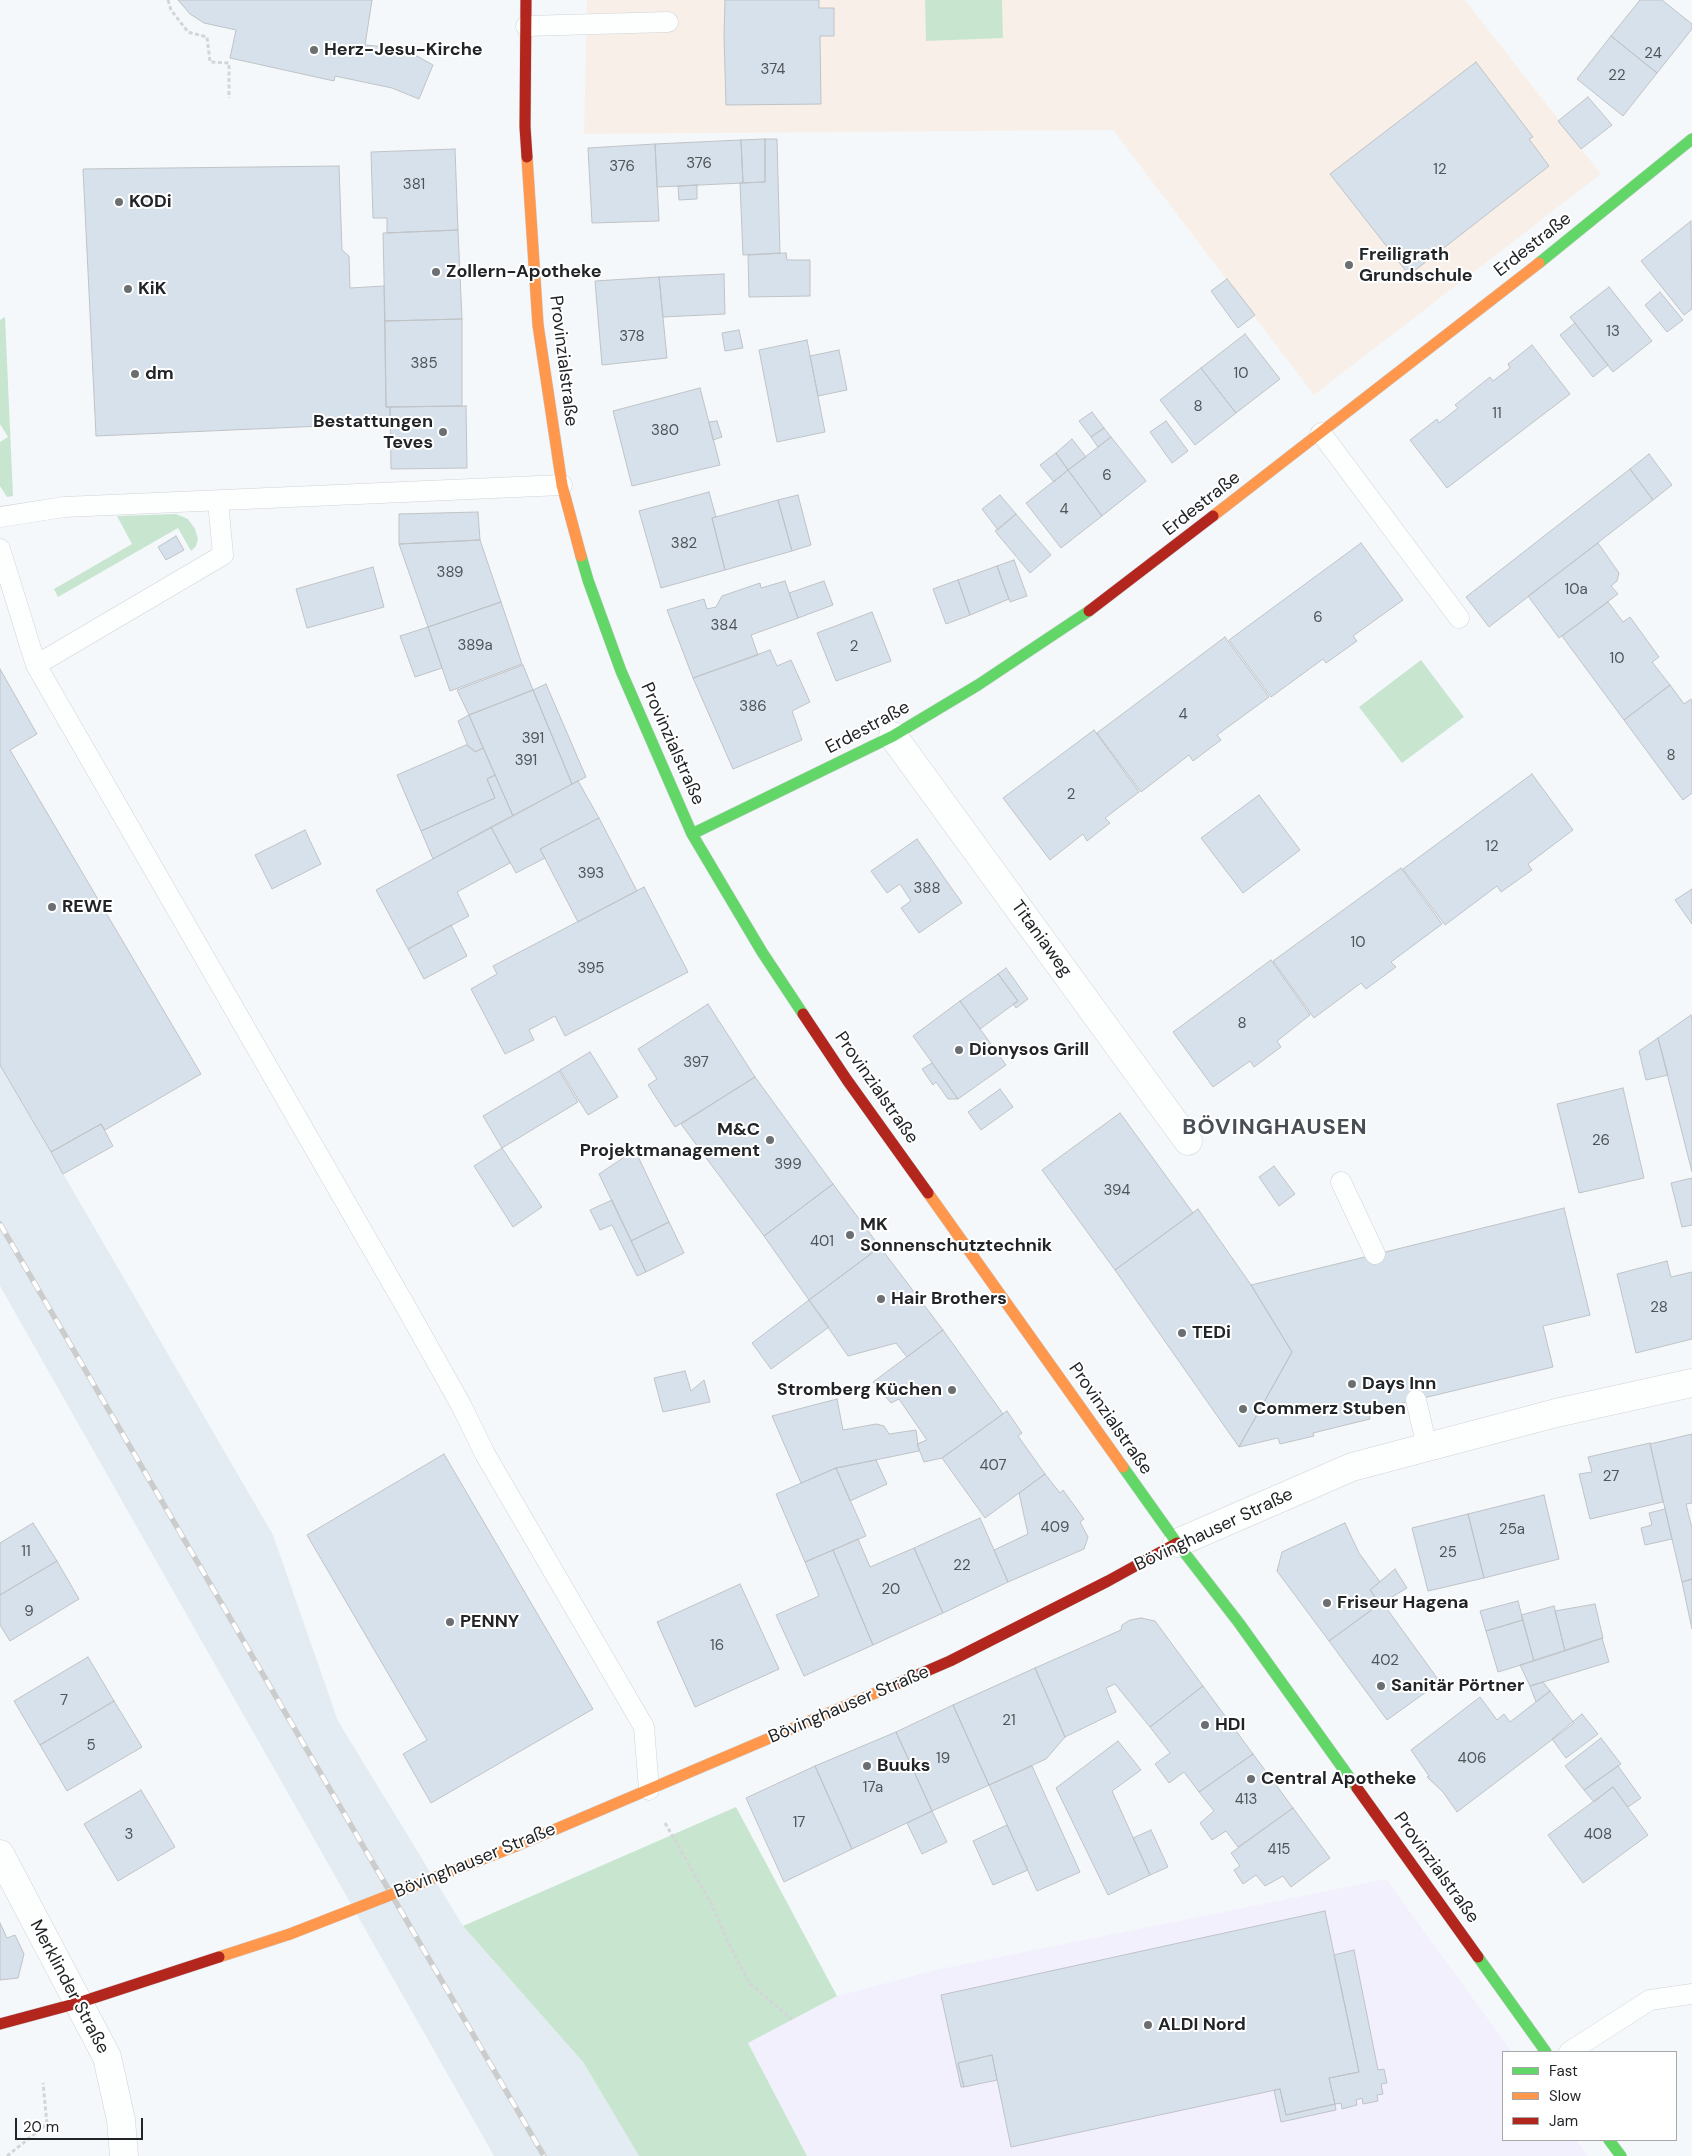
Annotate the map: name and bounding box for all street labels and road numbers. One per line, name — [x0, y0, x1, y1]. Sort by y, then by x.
street label: Erdestraße — [1490, 208, 1576, 282]
street label: Provinzialstraße — [544, 294, 582, 428]
street label: Erdestraße — [1159, 467, 1245, 541]
street label: Provinzialstraße — [635, 680, 709, 808]
street label: Erdestraße — [822, 697, 914, 759]
street label: Titaniaweg — [1006, 897, 1076, 981]
street label: Provinzialstraße — [829, 1028, 923, 1148]
street label: Provinzialstraße — [1063, 1359, 1157, 1479]
street label: Bövinghauser Straße — [1131, 1484, 1297, 1576]
street label: Bövinghauser Straße — [766, 1661, 932, 1749]
street label: Provinzialstraße — [1389, 1808, 1483, 1928]
street label: Bövinghauser Straße — [391, 1819, 559, 1903]
street label: Merklinder Straße — [25, 1916, 113, 2058]

